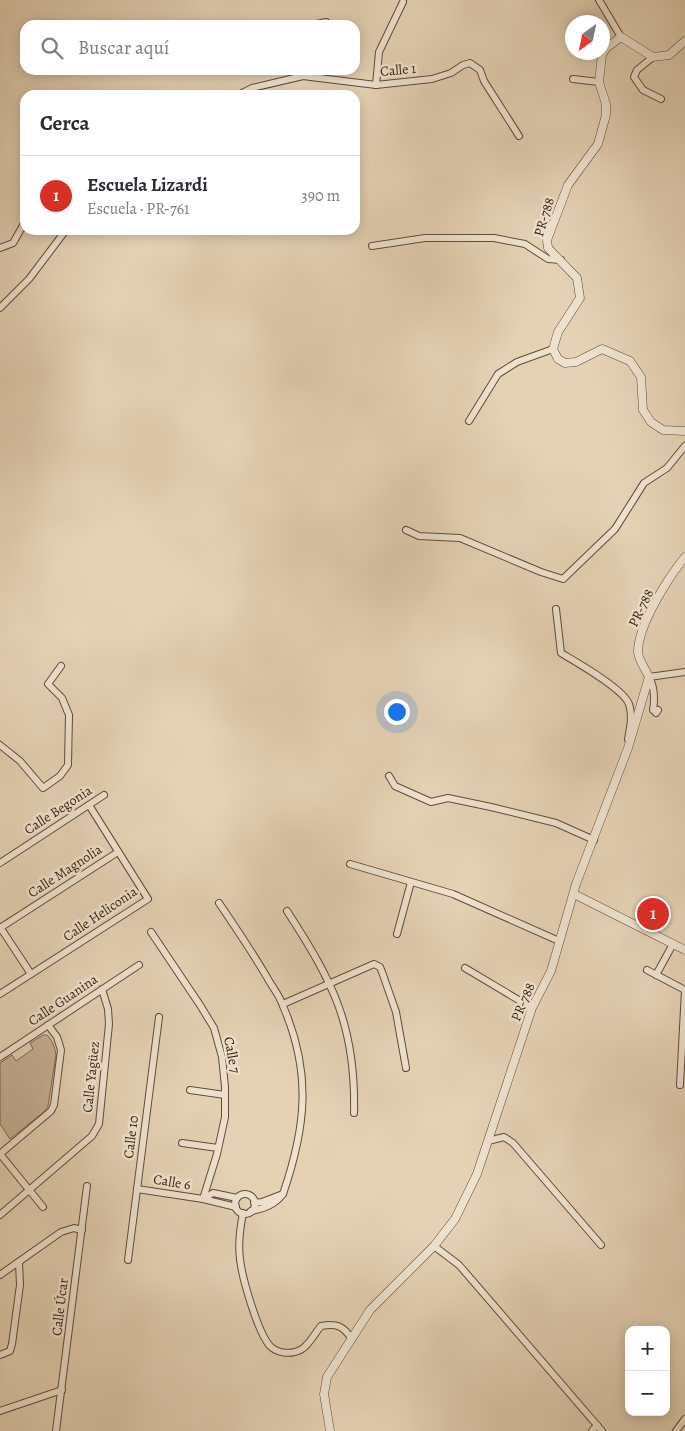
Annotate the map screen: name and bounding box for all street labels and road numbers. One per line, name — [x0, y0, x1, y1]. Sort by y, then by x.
street label: Calle 1 — [379, 59, 417, 81]
street label: PR-788 — [529, 195, 559, 239]
street label: PR-788 — [624, 586, 658, 630]
street label: Calle Begonia — [20, 781, 96, 839]
street label: Calle Magnolia — [24, 840, 106, 902]
street label: Calle Heliconia — [59, 882, 141, 946]
street label: Calle Guanina — [24, 969, 102, 1030]
street label: PR-788 — [506, 980, 540, 1024]
street label: Calle 7 — [219, 1035, 245, 1075]
street label: Calle Yagüez — [78, 1040, 104, 1114]
street label: Calle 10 — [119, 1114, 143, 1160]
street label: Calle 6 — [152, 1170, 192, 1194]
street label: Calle Úcar — [47, 1276, 73, 1337]

